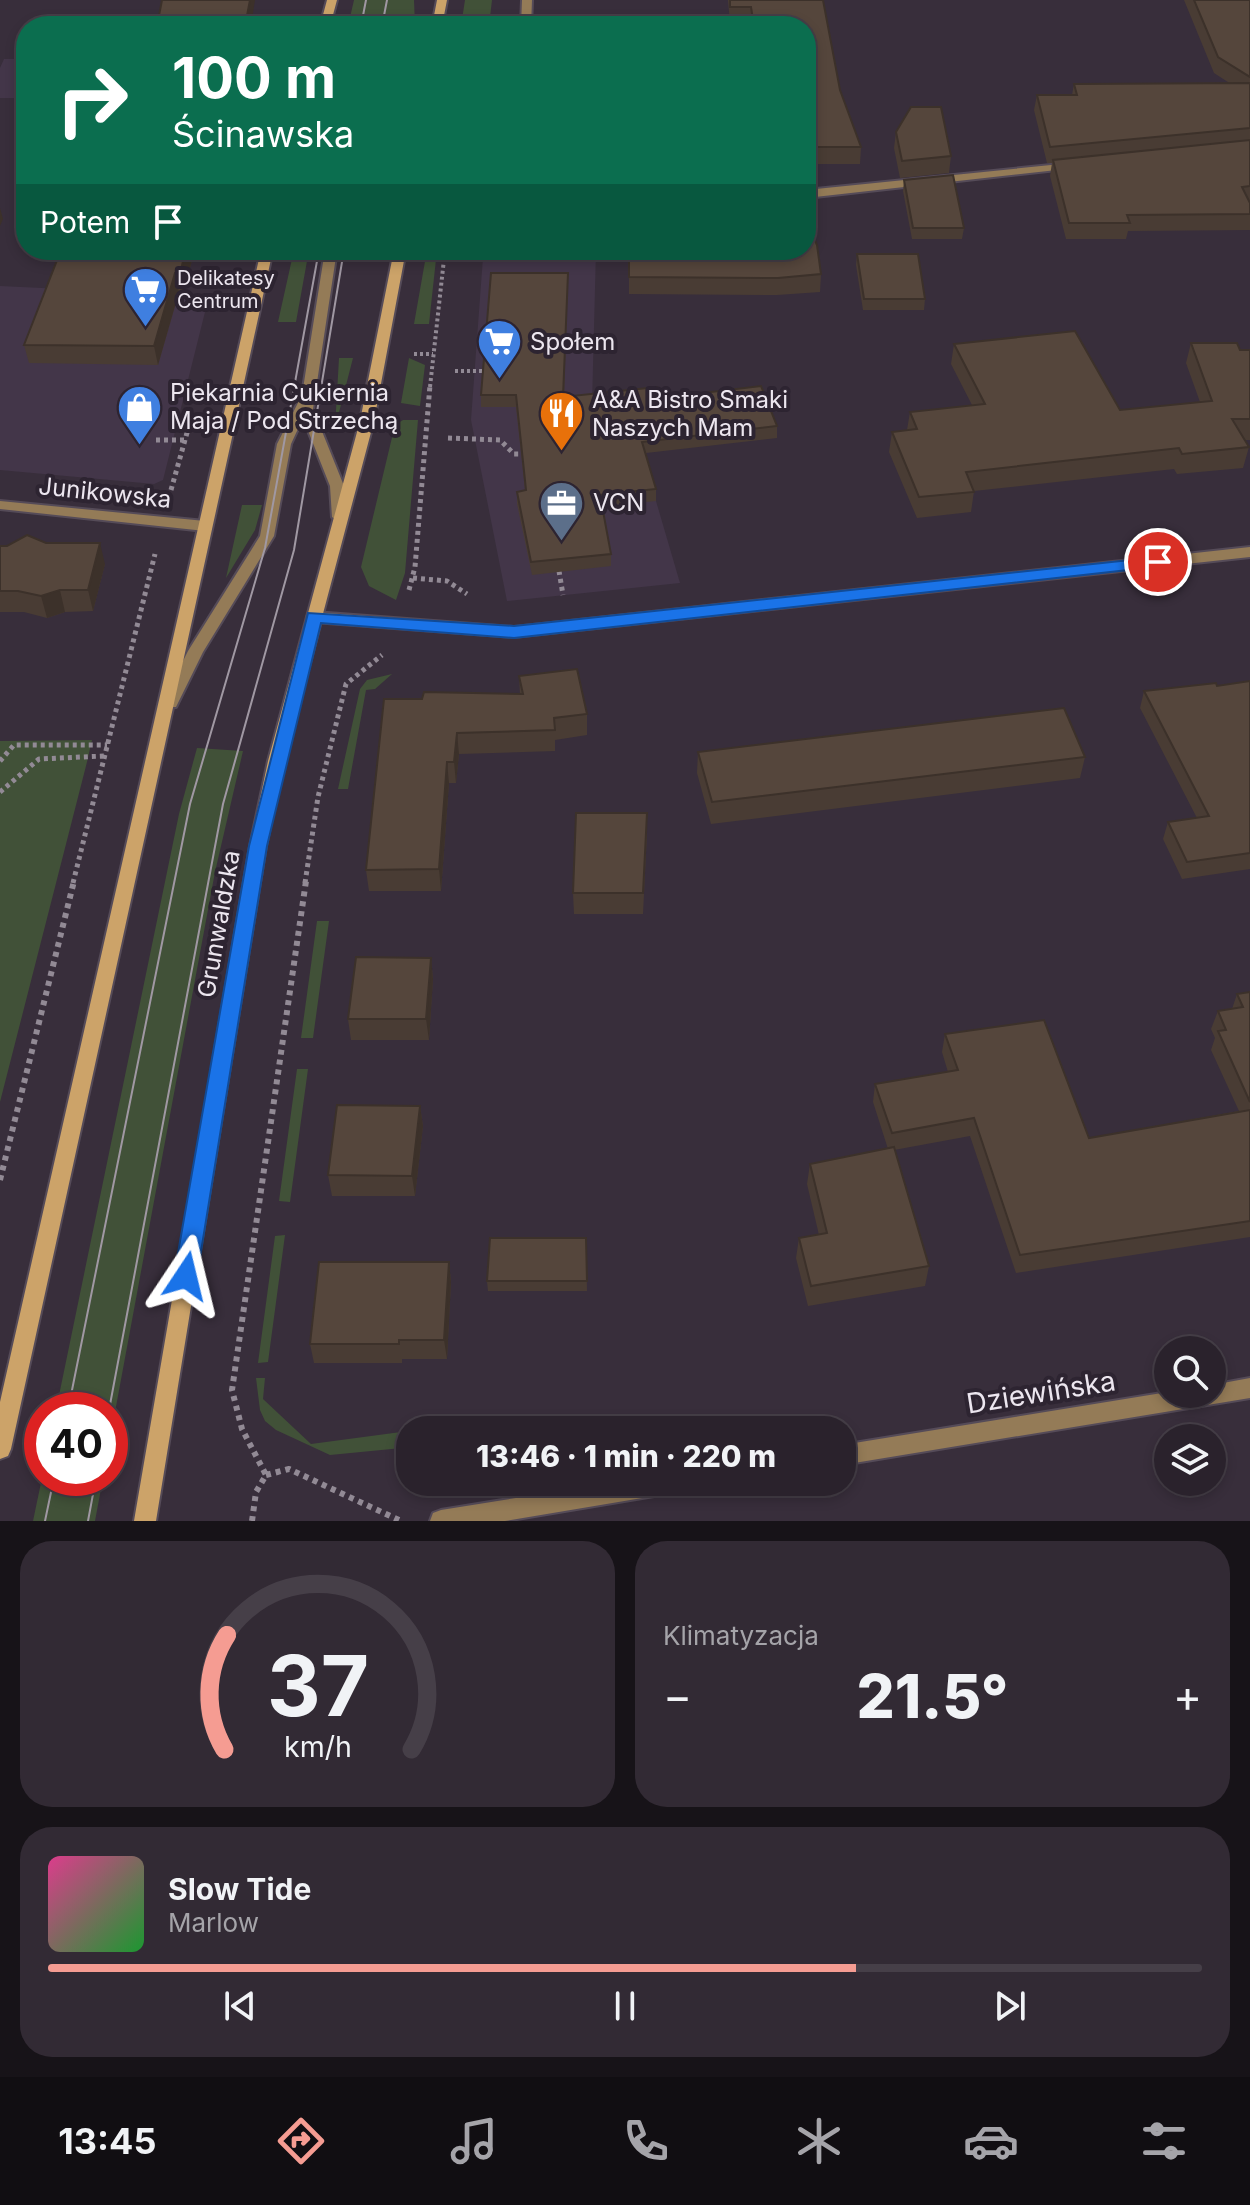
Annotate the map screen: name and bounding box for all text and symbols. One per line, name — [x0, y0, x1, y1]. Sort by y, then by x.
text: 100 m — [172, 44, 336, 112]
icon: right — [40, 48, 144, 152]
text: Ścinawska — [172, 112, 354, 156]
icon: arrive — [146, 200, 190, 244]
text: Potem — [40, 204, 130, 240]
supermarket icon: Delikatesy Centrum — [122, 266, 170, 329]
place label: Delikatesy Centrum — [177, 266, 275, 313]
supermarket icon: Społem — [475, 318, 523, 381]
place label: Społem — [530, 327, 615, 356]
place label: Piekarnia Cukiernia Maja / Pod Strzechą — [170, 378, 398, 435]
shop icon: Piekarnia Cukiernia Maja / Pod Strzechą — [115, 383, 163, 446]
place label: A&A Bistro Smaki Naszych Mam — [592, 385, 788, 442]
restaurant icon: A&A Bistro Smaki Naszych Mam — [537, 390, 585, 453]
street label: Junikowska — [37, 471, 173, 514]
office icon: VCN — [538, 479, 586, 542]
place label: VCN — [593, 488, 644, 517]
pin — [1124, 528, 1192, 596]
icon: arrive — [1136, 540, 1180, 584]
street label: Grunwaldzka — [191, 848, 246, 1000]
position arrow — [144, 1234, 228, 1318]
map controls — [1154, 1336, 1226, 1496]
button: search — [1154, 1336, 1226, 1408]
street label: Dziewińska — [964, 1363, 1118, 1421]
speed limit sign: 40 — [24, 1392, 128, 1496]
button: layers — [1154, 1424, 1226, 1496]
text: 13:46 · 1 min · 220 m — [476, 1438, 776, 1474]
text: Klimatyzacja — [663, 1620, 819, 1651]
text: 37 — [266, 1635, 369, 1736]
text: 21.5° — [856, 1660, 1009, 1732]
text: − — [663, 1669, 692, 1723]
text: + — [1173, 1669, 1202, 1723]
text: km/h — [284, 1729, 351, 1764]
text: Slow Tide — [168, 1871, 311, 1907]
text: Marlow — [168, 1907, 259, 1938]
icon: previous — [218, 1984, 262, 2028]
icon: pause — [603, 1984, 647, 2028]
icon: next — [988, 1984, 1032, 2028]
icon: directions — [273, 2113, 329, 2169]
icon: music — [446, 2113, 502, 2169]
icon: phone — [618, 2113, 674, 2169]
icon: climate — [791, 2113, 847, 2169]
icon: car — [963, 2113, 1019, 2169]
icon: filters — [1136, 2113, 1192, 2169]
text: 13:45 — [58, 2119, 156, 2163]

